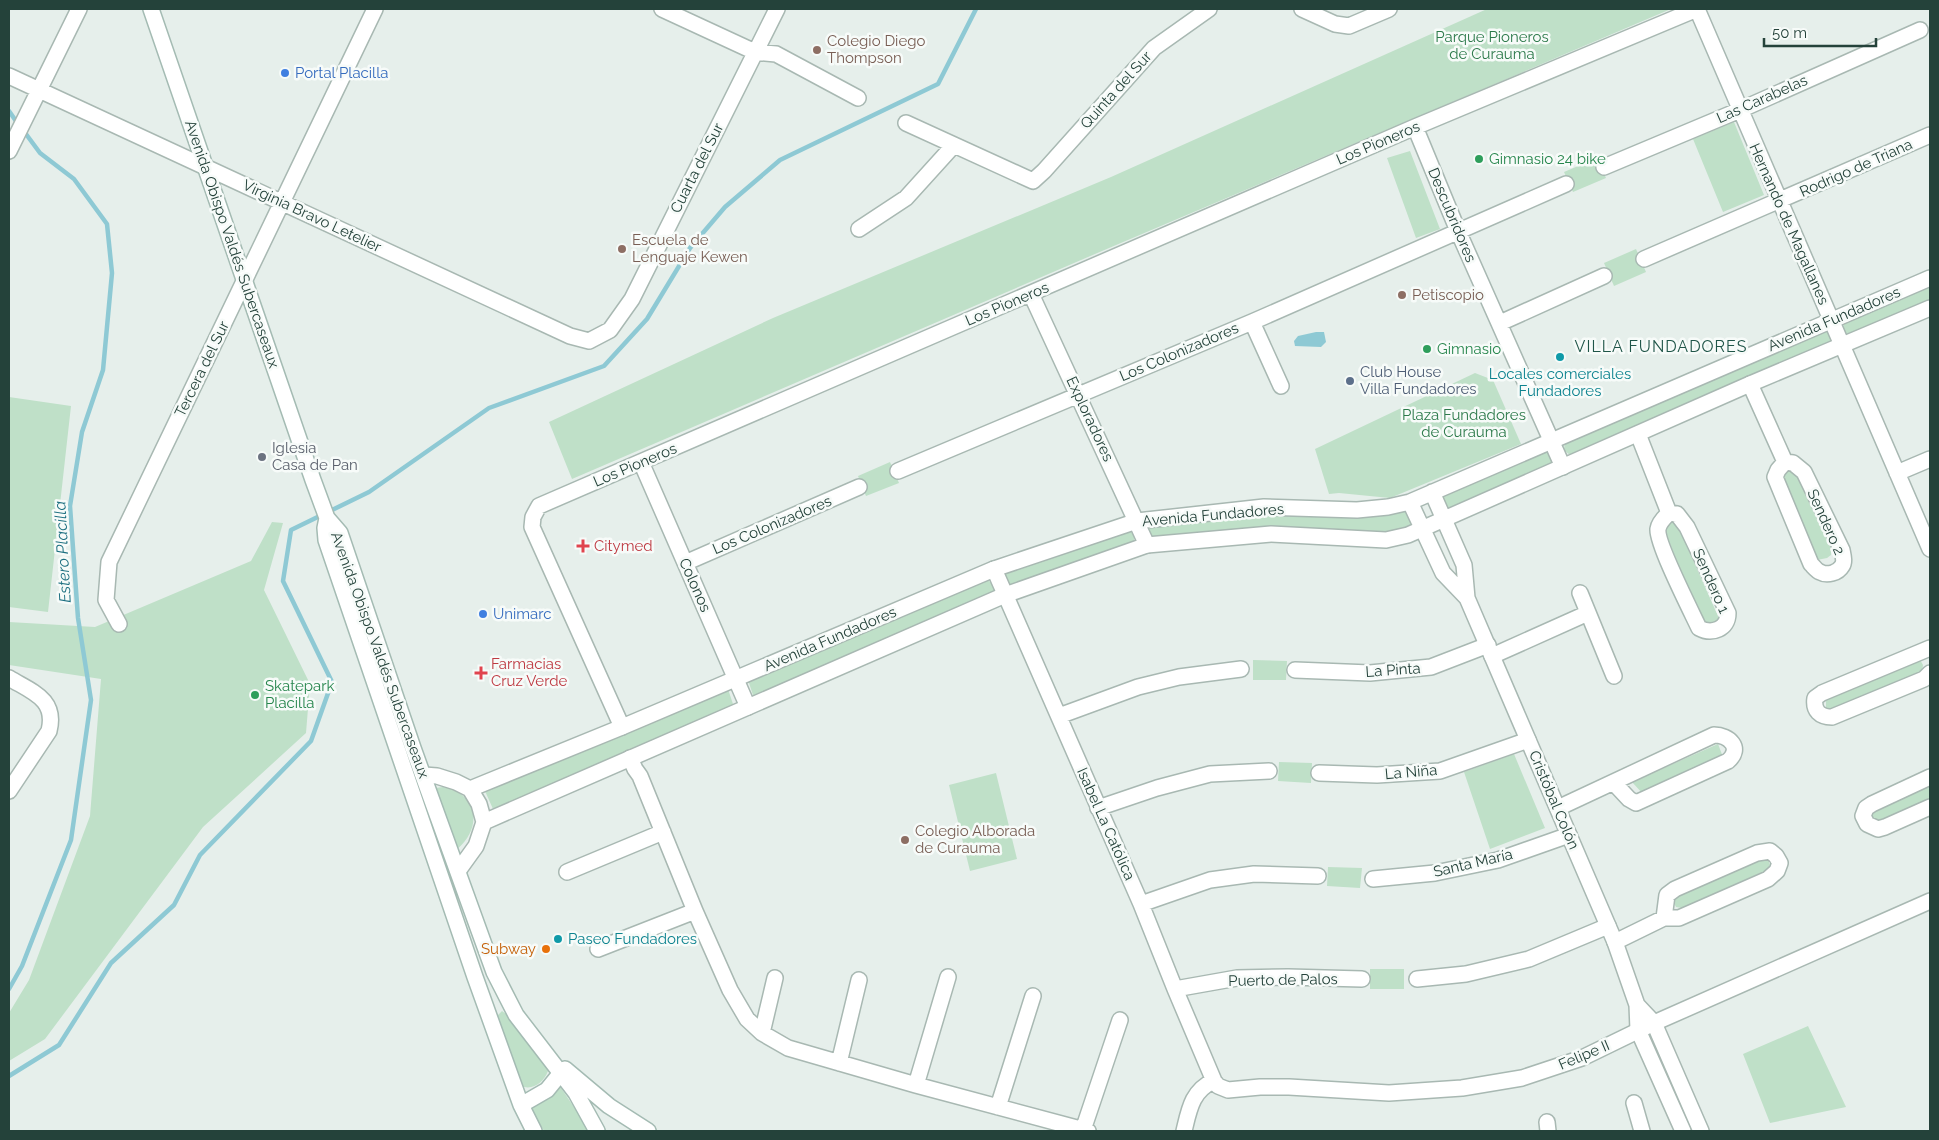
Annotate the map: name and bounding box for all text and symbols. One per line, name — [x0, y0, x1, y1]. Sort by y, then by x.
scale bar — [1764, 15, 1876, 47]
text: 50 m — [1772, 24, 1807, 42]
park label: Parque Pioneros de Curauma — [1435, 28, 1549, 63]
place label: Colegio Diego Thompson — [827, 32, 925, 67]
marker: Colegio Diego Thompson — [811, 44, 823, 56]
street label: Quinta del Sur — [1077, 47, 1156, 132]
place label: Portal Placilla — [295, 64, 388, 82]
marker: Portal Placilla — [279, 67, 291, 79]
street label: Las Carabelas — [1714, 71, 1810, 127]
street label: Los Pioneros — [1334, 117, 1422, 169]
street label: Avenida Obispo Valdés Subercaseaux — [181, 118, 283, 371]
street label: Cuarta del Sur — [667, 119, 728, 216]
street label: Rodrigo de Triana — [1797, 135, 1915, 201]
street label: Hernando de Magallanes — [1745, 141, 1833, 307]
place label: Gimnasio 24 bike — [1489, 150, 1606, 168]
marker: Gimnasio 24 bike — [1473, 153, 1485, 165]
street label: Descubridores — [1424, 165, 1480, 265]
street label: Virginia Bravo Letelier — [240, 176, 385, 256]
place label: Escuela de Lenguaje Kewen — [632, 231, 748, 266]
marker: Escuela de Lenguaje Kewen — [616, 243, 628, 255]
street label: Los Pioneros — [963, 278, 1051, 330]
street label: Avenida Fundadores — [1765, 283, 1903, 355]
place label: Petiscopio — [1412, 286, 1484, 304]
marker: Petiscopio — [1396, 289, 1408, 301]
street label: Tercera del Sur — [171, 317, 233, 420]
street label: Los Colonizadores — [1117, 319, 1241, 385]
district label: VILLA FUNDADORES — [1575, 337, 1747, 356]
place label: Gimnasio — [1437, 340, 1501, 358]
marker: Gimnasio — [1421, 343, 1433, 355]
marker: Locales comerciales Fundadores — [1554, 351, 1566, 363]
place label: Club House Villa Fundadores — [1360, 363, 1476, 398]
place label: Locales comerciales Fundadores — [1489, 365, 1631, 400]
street label: Exploradores — [1062, 374, 1118, 464]
marker: Club House Villa Fundadores — [1344, 375, 1356, 387]
park label: Plaza Fundadores de Curauma — [1402, 406, 1526, 441]
place label: Iglesia Casa de Pan — [272, 439, 358, 474]
street label: Los Pioneros — [591, 439, 679, 491]
marker: Iglesia Casa de Pan — [256, 451, 268, 463]
street label: Sendero 2 — [1803, 486, 1849, 558]
street label: Los Colonizadores — [710, 492, 834, 558]
water label: Estero Placilla — [50, 500, 75, 603]
street label: Avenida Fundadores — [1141, 500, 1285, 530]
street label: Avenida Obispo Valdés Subercaseaux — [327, 529, 433, 781]
place label: Citymed — [594, 537, 653, 555]
marker: Citymed — [576, 539, 590, 553]
street label: Sendero 1 — [1689, 546, 1733, 617]
street label: Colonos — [675, 555, 715, 615]
street label: Avenida Fundadores — [761, 603, 899, 675]
place label: Unimarc — [493, 605, 551, 623]
marker: Unimarc — [477, 608, 489, 620]
place label: Farmacias Cruz Verde — [491, 655, 568, 690]
street label: La Pinta — [1365, 659, 1421, 681]
marker: Farmacias Cruz Verde — [475, 667, 487, 679]
place label: Skatepark Placilla — [265, 677, 335, 712]
marker: Skatepark Placilla — [249, 689, 261, 701]
street label: Cristóbal Colón — [1525, 748, 1583, 852]
street label: La Niña — [1384, 761, 1438, 783]
street label: Isabel La Católica — [1073, 765, 1139, 883]
place label: Colegio Alborada de Curauma — [915, 822, 1035, 857]
marker: Colegio Alborada de Curauma — [899, 834, 911, 846]
street label: Santa María — [1432, 845, 1514, 881]
place label: Paseo Fundadores — [568, 930, 697, 948]
marker: Paseo Fundadores — [552, 933, 564, 945]
place label: Subway — [481, 940, 536, 958]
marker: Subway — [540, 943, 552, 955]
street label: Puerto de Palos — [1228, 970, 1338, 990]
street label: Felipe II — [1556, 1036, 1612, 1074]

